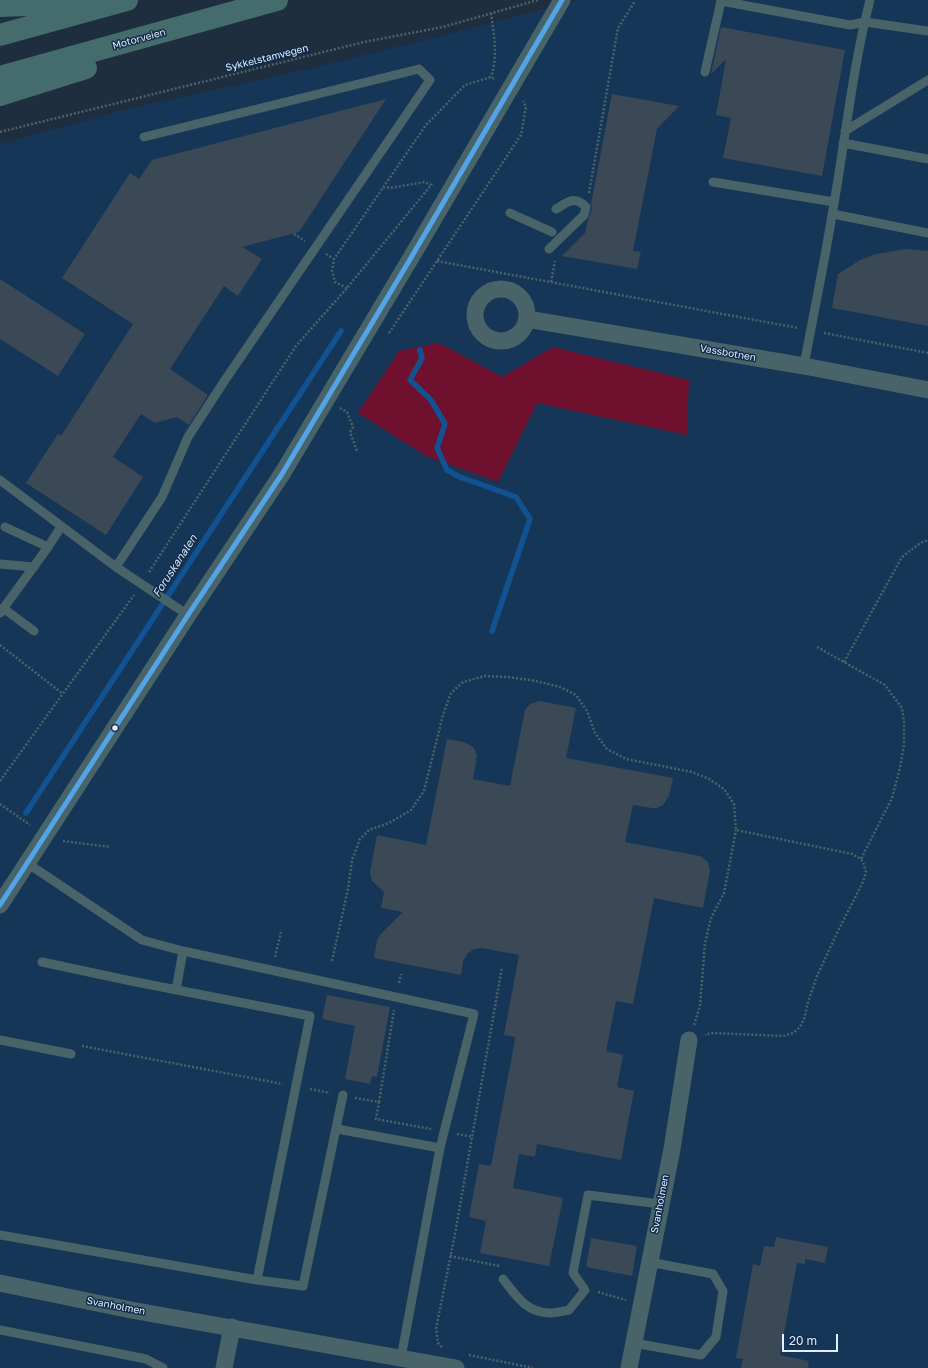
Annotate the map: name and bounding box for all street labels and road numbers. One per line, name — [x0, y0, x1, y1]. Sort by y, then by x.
street label: Motorveien — [111, 26, 167, 52]
street label: Sykkelstamvegen — [224, 42, 310, 74]
street label: Vassbotnen — [699, 342, 757, 364]
street label: Svanholmen — [648, 1174, 672, 1234]
street label: Svanholmen — [86, 1294, 146, 1318]

